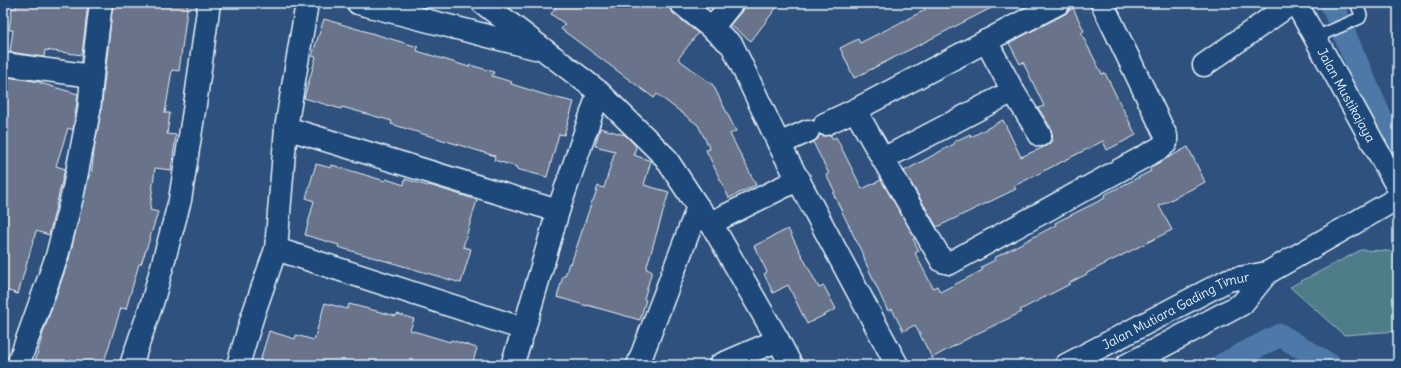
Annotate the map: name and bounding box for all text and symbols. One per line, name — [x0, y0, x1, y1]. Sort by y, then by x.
street label: Jalan Mustikajaya — [1314, 45, 1380, 145]
street label: Jalan Mutiara Gading Timur — [1099, 268, 1251, 353]

